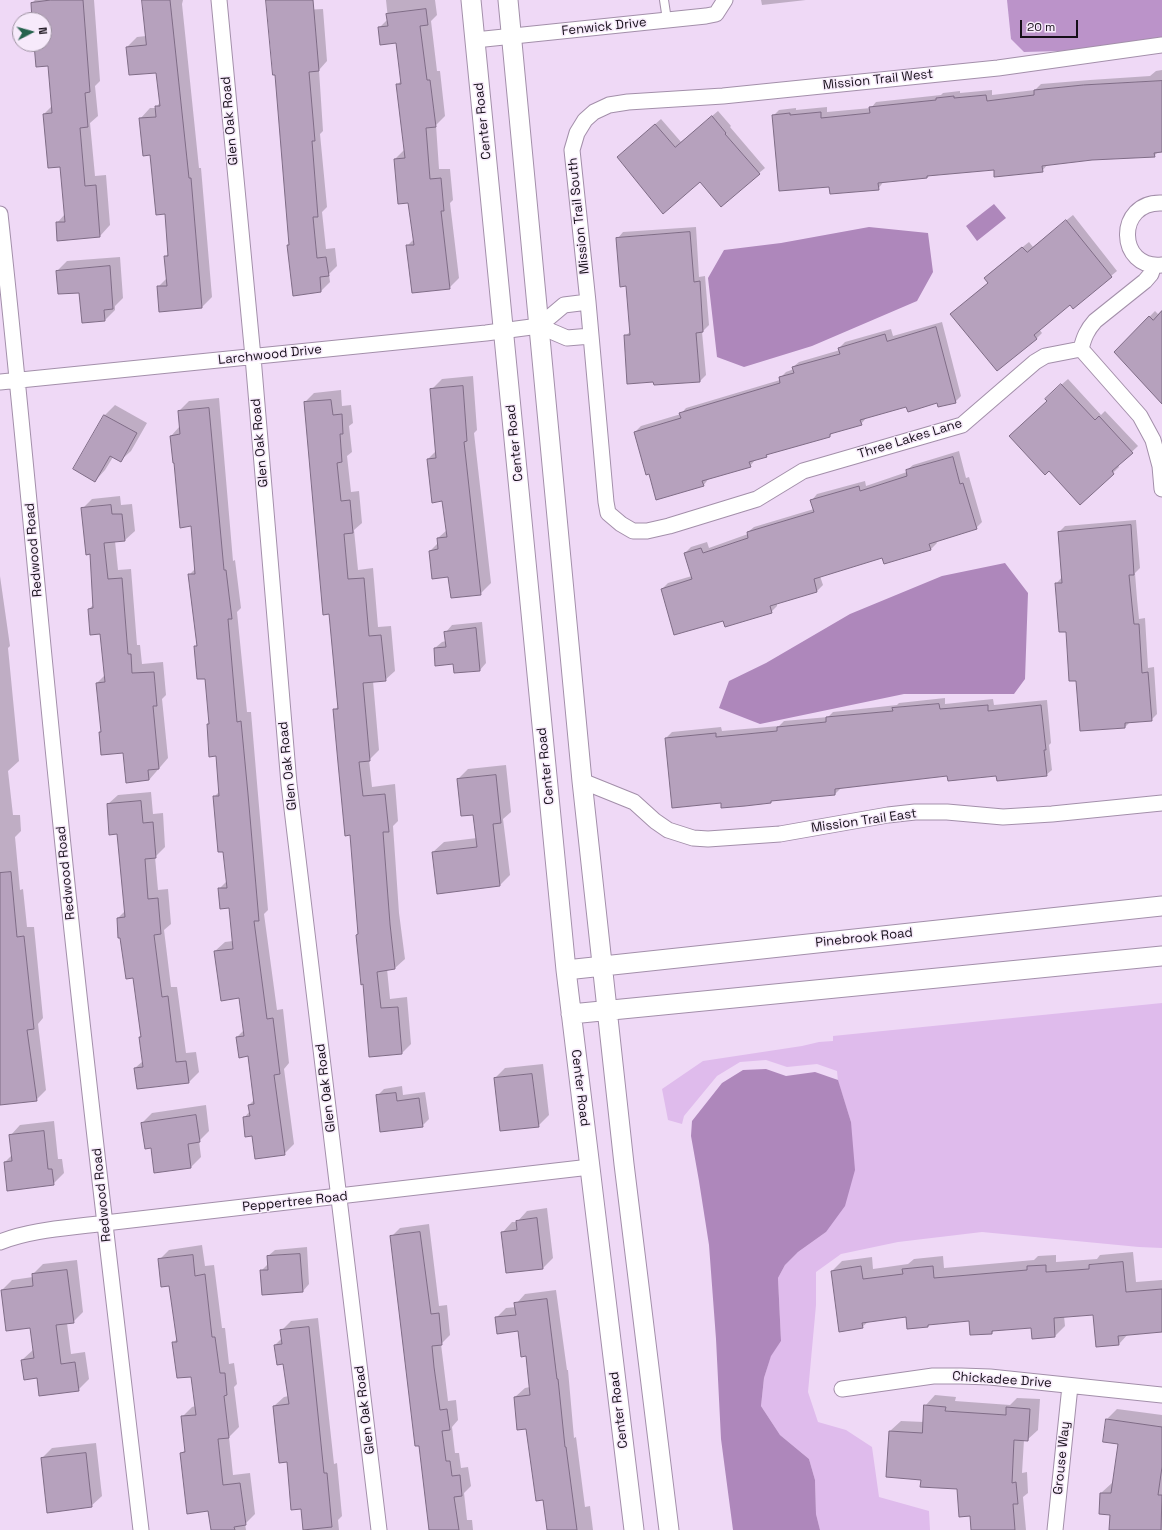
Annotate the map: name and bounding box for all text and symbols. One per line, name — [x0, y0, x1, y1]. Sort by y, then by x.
north arrow — [12, 12, 52, 52]
scale bar — [1022, 12, 1080, 38]
street label: Fenwick Drive — [561, 15, 647, 39]
text: 20 m — [1027, 19, 1055, 35]
text: N — [36, 26, 50, 35]
street label: Mission Trail West — [822, 66, 934, 94]
street label: Glen Oak Road — [218, 76, 242, 166]
street label: Center Road — [471, 82, 495, 160]
street label: Mission Trail South — [565, 157, 593, 275]
street label: Larchwood Drive — [217, 342, 323, 368]
street label: Glen Oak Road — [248, 398, 272, 488]
street label: Center Road — [503, 404, 527, 482]
street label: Three Lakes Lane — [856, 416, 964, 462]
street label: Redwood Road — [22, 502, 46, 598]
street label: Glen Oak Road — [276, 721, 300, 811]
street label: Center Road — [534, 727, 558, 805]
street label: Mission Trail East — [810, 806, 918, 836]
street label: Redwood Road — [53, 825, 79, 921]
street label: Pinebrook Road — [814, 925, 914, 951]
street label: Glen Oak Road — [313, 1043, 339, 1133]
street label: Center Road — [568, 1049, 592, 1127]
street label: Redwood Road — [89, 1147, 115, 1243]
street label: Peppertree Road — [242, 1189, 348, 1215]
street label: Glen Oak Road — [352, 1365, 378, 1455]
street label: Chickadee Drive — [952, 1369, 1052, 1391]
street label: Center Road — [607, 1371, 631, 1449]
street label: Grouse Way — [1050, 1421, 1074, 1495]

